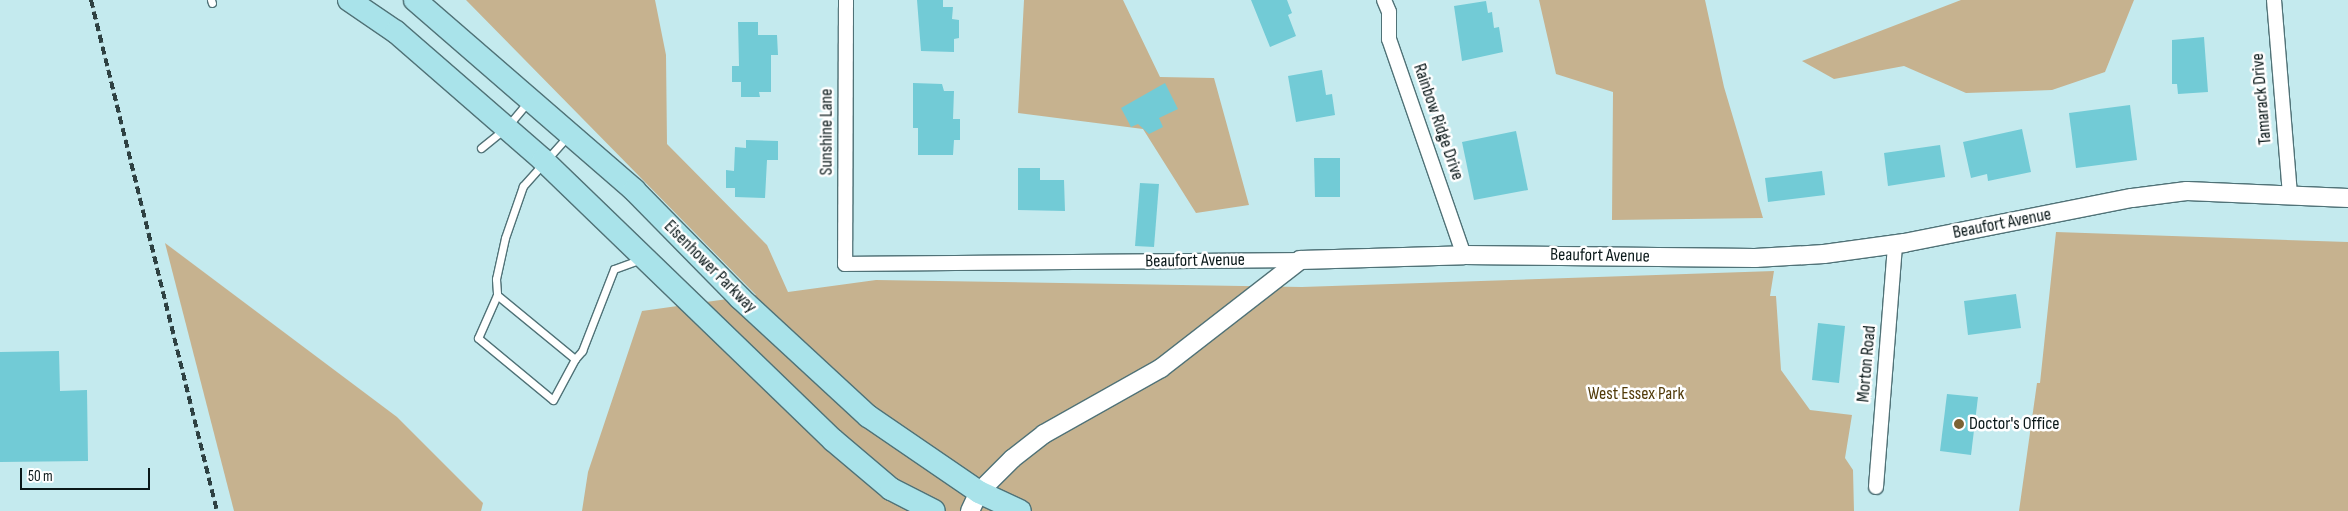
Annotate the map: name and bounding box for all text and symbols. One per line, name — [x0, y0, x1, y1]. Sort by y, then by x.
street label: Tamarack Drive — [2247, 52, 2277, 146]
street label: Rainbow Ridge Drive — [1408, 61, 1468, 183]
street label: Sunshine Lane — [816, 89, 838, 175]
street label: Beaufort Avenue — [1951, 204, 2053, 244]
street label: Eisenhower Parkway — [659, 216, 761, 318]
street label: Beaufort Avenue — [1550, 244, 1650, 268]
street label: Beaufort Avenue — [1145, 249, 1245, 273]
street label: Morton Road — [1853, 325, 1881, 403]
park label: West Essex Park — [1588, 383, 1684, 405]
place label: Doctor's Office — [1969, 413, 2060, 435]
marker: Doctor's Office — [1953, 418, 1965, 430]
scale bar — [22, 458, 152, 490]
text: 50 m — [28, 467, 53, 486]

